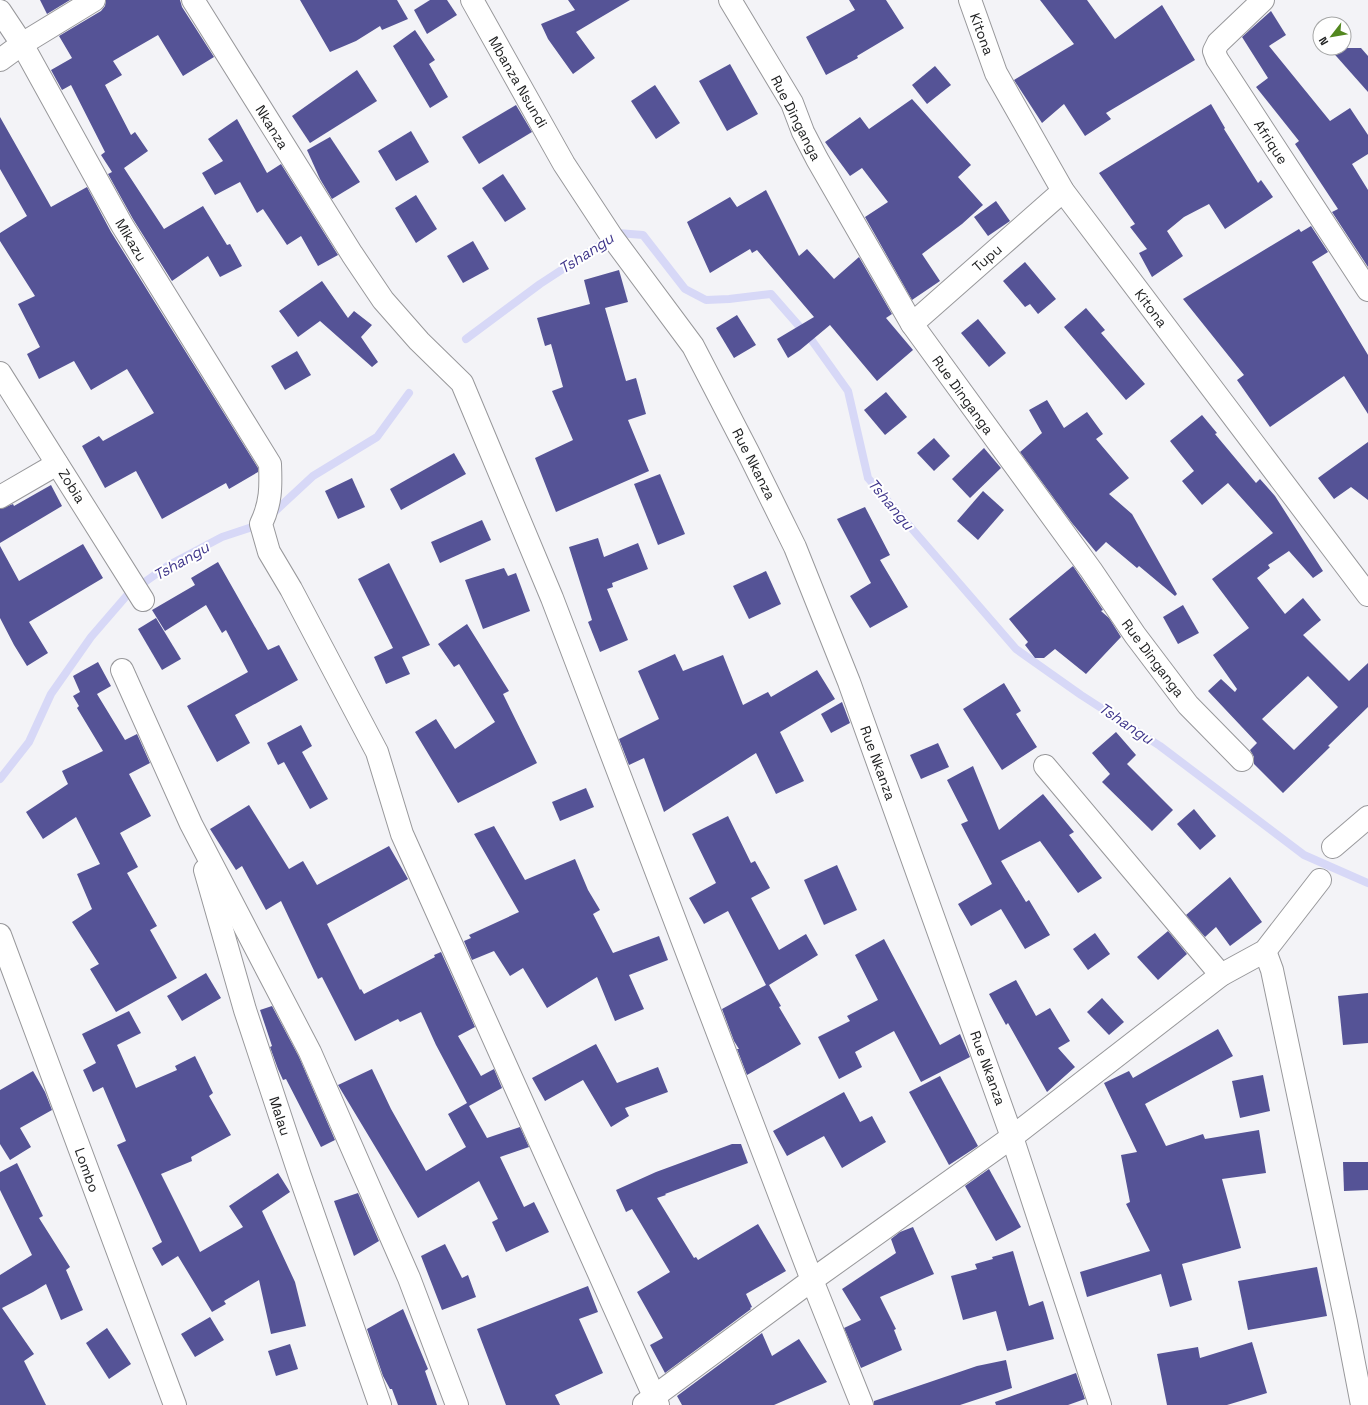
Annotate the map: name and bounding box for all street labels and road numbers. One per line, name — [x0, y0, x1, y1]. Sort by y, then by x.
street label: Kitona — [966, 11, 998, 57]
street label: Mbanza Nsundi — [484, 33, 552, 131]
street label: Rue Dinganga — [767, 72, 825, 164]
street label: Nkanza — [251, 102, 293, 152]
street label: Afrique — [1250, 116, 1292, 168]
street label: Mikazu — [111, 215, 151, 265]
street label: Tupu — [969, 240, 1005, 276]
street label: Kitona — [1131, 285, 1171, 331]
street label: Rue Dinganga — [928, 352, 998, 438]
street label: Rue Nkanza — [728, 425, 780, 503]
street label: Zobia — [55, 466, 89, 506]
street label: Rue Dinganga — [1118, 615, 1188, 701]
street label: Rue Nkanza — [856, 723, 900, 803]
street label: Rue Nkanza — [966, 1028, 1010, 1108]
street label: Malau — [265, 1094, 295, 1138]
street label: Lombo — [71, 1145, 103, 1195]

